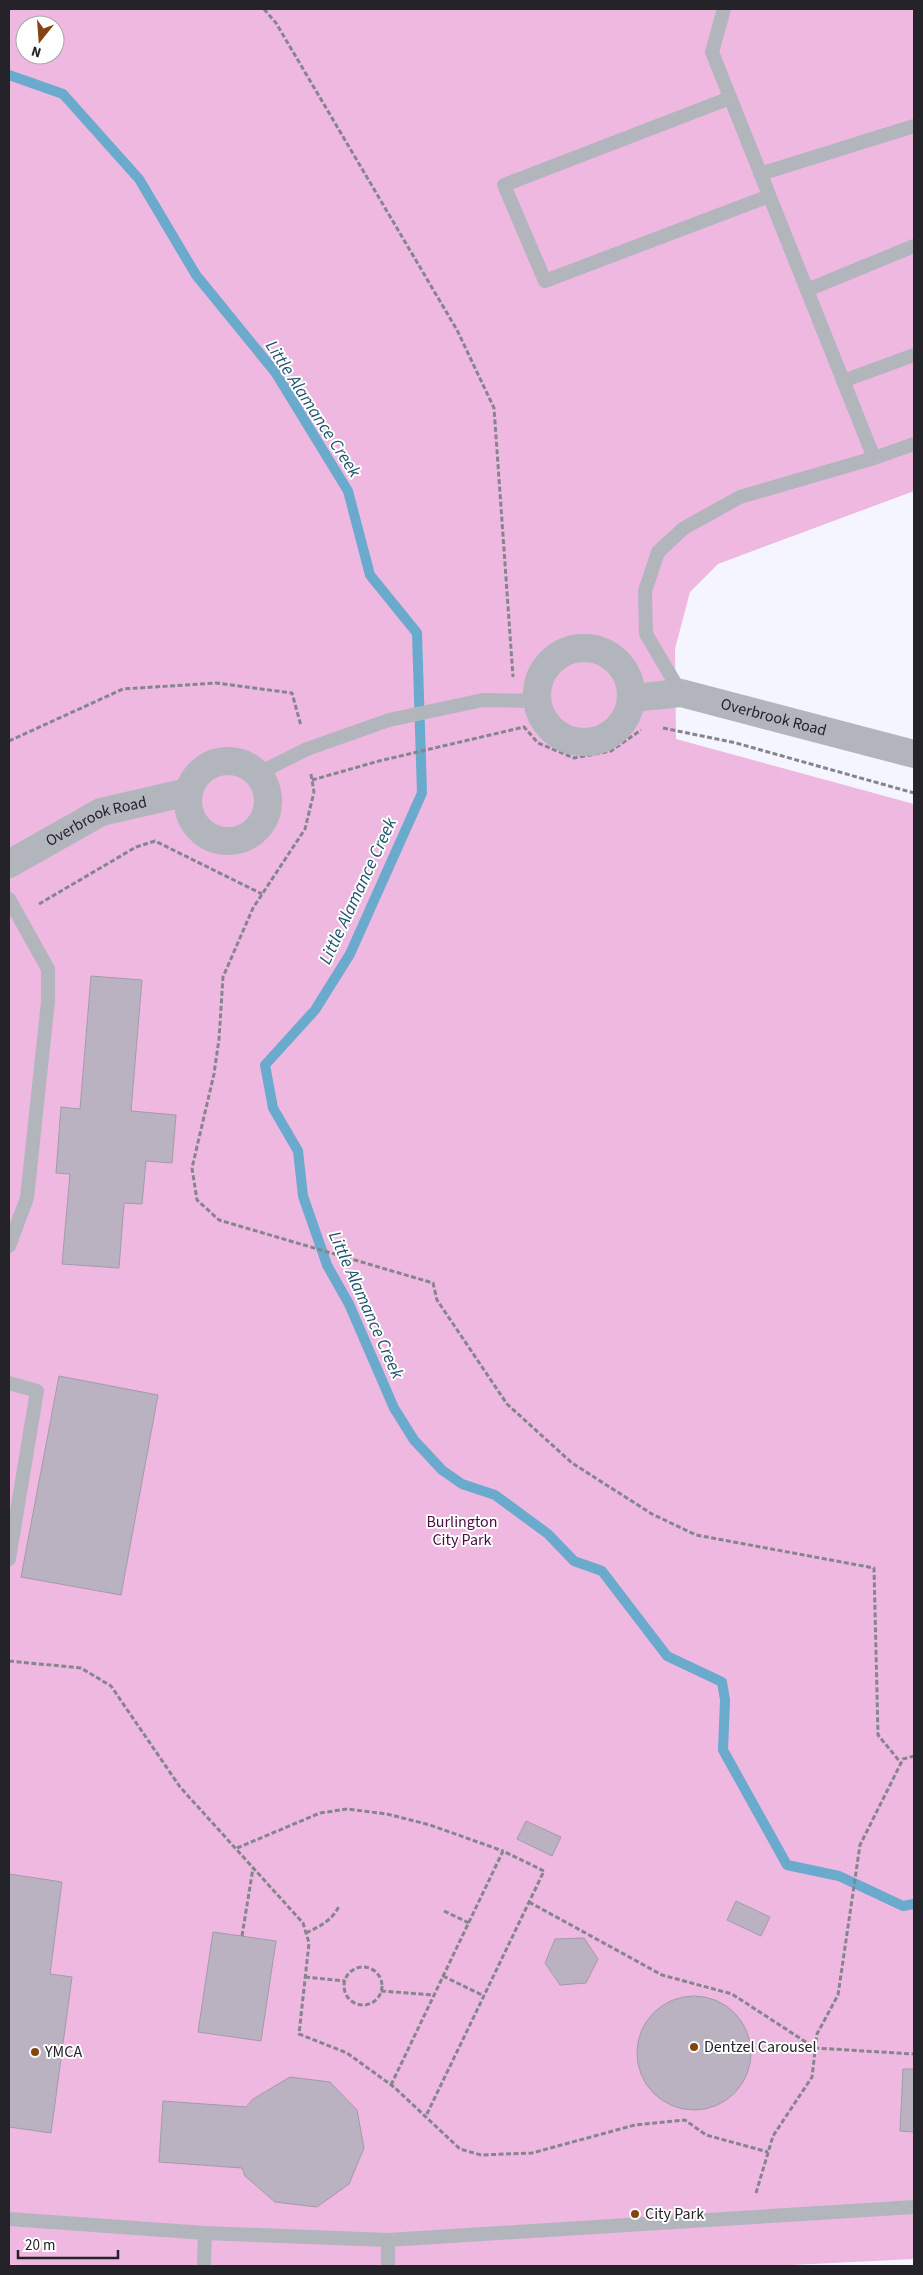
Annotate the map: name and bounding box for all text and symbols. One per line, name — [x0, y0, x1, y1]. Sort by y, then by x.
north arrow — [15, 15, 65, 65]
text: N — [29, 41, 44, 62]
water label: Little Alamance Creek — [259, 335, 367, 483]
street label: Overbrook Road — [718, 693, 829, 742]
street label: Overbrook Road — [42, 791, 149, 852]
water label: Little Alamance Creek — [313, 813, 403, 968]
water label: Little Alamance Creek — [322, 1227, 410, 1383]
park label: Burlington City Park — [426, 1511, 498, 1551]
place label: Dentzel Carousel — [704, 2036, 816, 2058]
place label: YMCA — [44, 2041, 82, 2063]
marker: Dentzel Carousel — [688, 2041, 700, 2053]
marker: YMCA — [29, 2046, 41, 2058]
place label: City Park — [645, 2203, 704, 2225]
marker: City Park — [629, 2208, 641, 2220]
scale bar — [18, 2228, 118, 2260]
text: 20 m — [25, 2235, 55, 2256]

